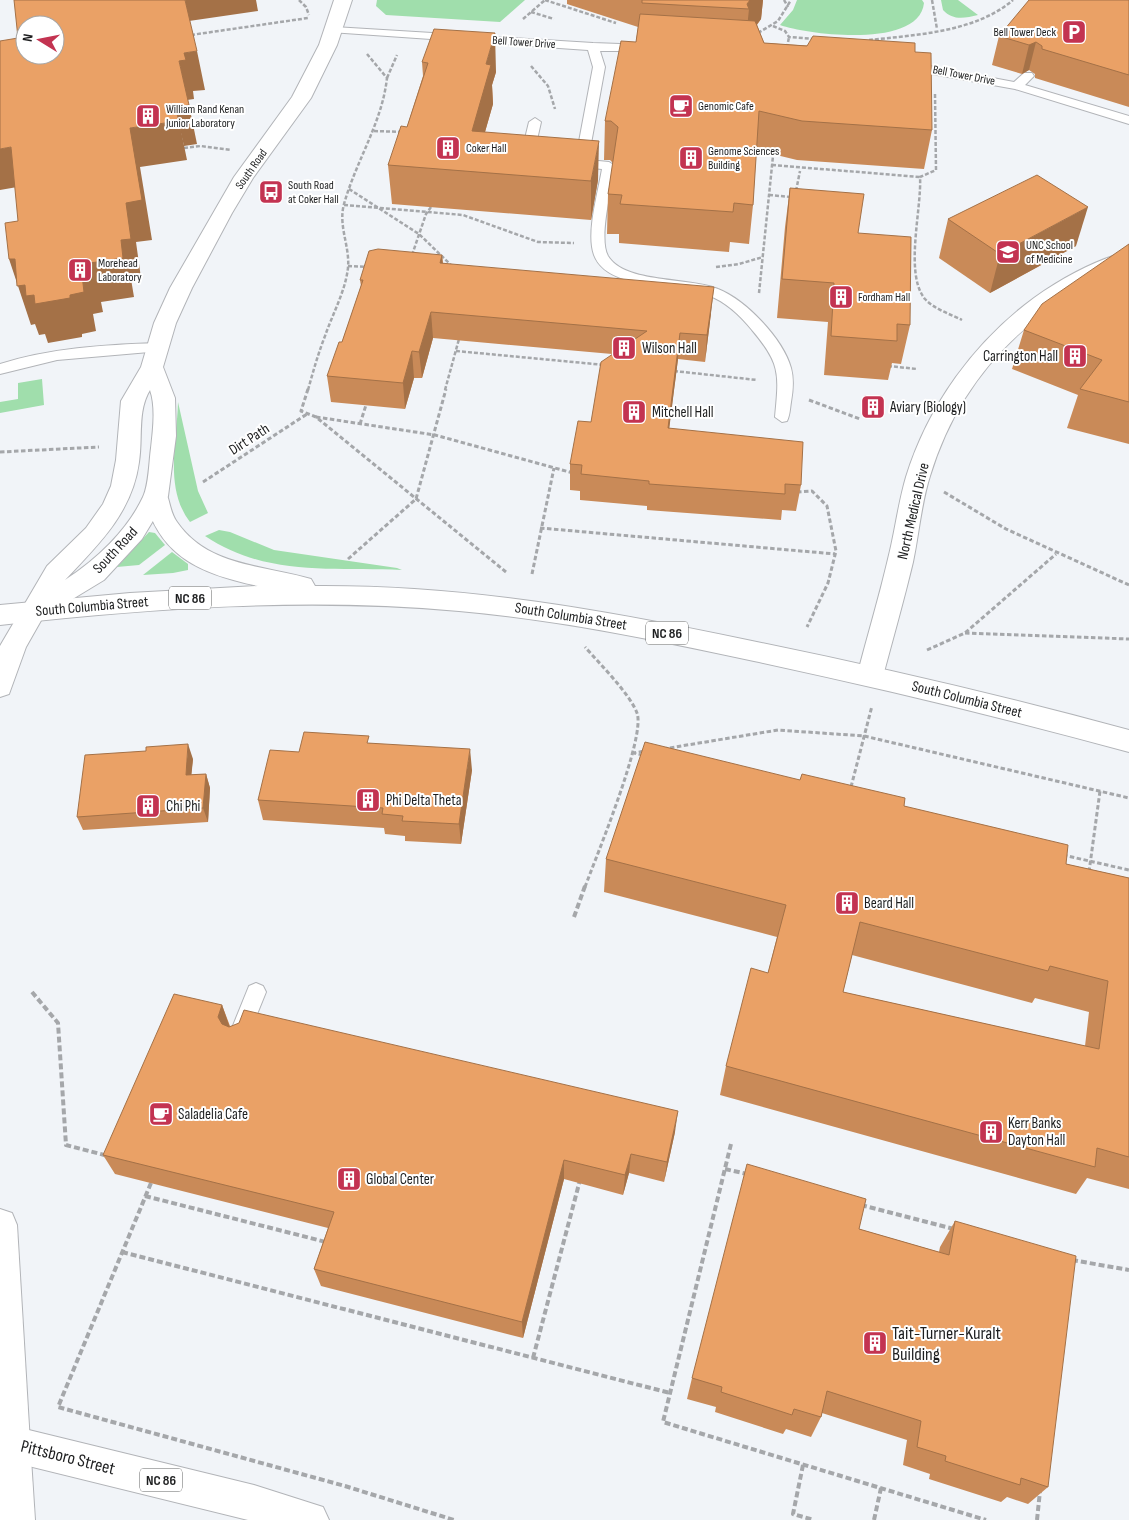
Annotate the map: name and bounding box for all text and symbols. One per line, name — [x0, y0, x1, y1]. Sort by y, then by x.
north arrow — [15, 15, 65, 65]
parking icon: Bell Tower Deck — [1061, 19, 1087, 45]
place label: Bell Tower Deck — [993, 25, 1056, 40]
text: N — [19, 33, 37, 43]
street label: Bell Tower Drive — [492, 33, 556, 52]
street label: Bell Tower Drive — [931, 62, 997, 89]
cafe icon: Genomic Cafe — [668, 93, 694, 119]
place label: Genomic Cafe — [698, 99, 754, 114]
place label: William Rand Kenan Junior Laboratory — [165, 102, 244, 131]
building icon: William Rand Kenan Junior Laboratory — [135, 103, 161, 129]
building icon: Coker Hall — [435, 135, 461, 161]
place label: Coker Hall — [466, 141, 506, 156]
place label: Genome Sciences Building — [708, 144, 779, 173]
building icon: Genome Sciences Building — [678, 145, 704, 171]
street label: South Road — [232, 146, 271, 192]
place label: South Road at Coker Hall — [288, 178, 339, 207]
bus stop icon: South Road at Coker Hall — [258, 179, 284, 205]
place label: UNC School of Medicine — [1026, 238, 1073, 267]
school or university icon: UNC School of Medicine — [995, 239, 1021, 265]
place label: Morehead Laboratory — [98, 256, 142, 285]
building icon: Morehead Laboratory — [67, 257, 93, 283]
building icon: Fordham Hall — [828, 284, 854, 310]
place label: Fordham Hall — [858, 290, 910, 305]
building icon: Wilson Hall — [611, 335, 637, 361]
place label: Wilson Hall — [642, 339, 697, 358]
building icon: Carrington Hall — [1062, 343, 1088, 369]
place label: Carrington Hall — [983, 347, 1058, 366]
building icon: Aviary (Biology) — [860, 394, 886, 420]
place label: Aviary (Biology) — [889, 398, 966, 417]
building icon: Mitchell Hall — [621, 399, 647, 425]
place label: Mitchell Hall — [652, 403, 714, 422]
street label: Dirt Path — [225, 419, 273, 460]
street label: North Medical Drive — [893, 461, 934, 561]
street label: South Road — [89, 523, 142, 578]
road number: NC 86 — [169, 586, 211, 610]
street label: South Columbia Street — [35, 592, 150, 621]
street label: South Columbia Street — [514, 598, 629, 635]
road number: NC 86 — [646, 622, 688, 644]
street label: South Columbia Street — [910, 677, 1024, 722]
building icon: Phi Delta Theta — [355, 787, 381, 813]
place label: Phi Delta Theta — [386, 791, 462, 810]
building icon: Chi Phi — [135, 793, 161, 819]
place label: Chi Phi — [166, 797, 201, 816]
building icon: Beard Hall — [834, 890, 860, 916]
place label: Beard Hall — [864, 894, 914, 913]
cafe icon: Saladelia Cafe — [148, 1101, 174, 1127]
place label: Saladelia Cafe — [178, 1105, 248, 1124]
place label: Kerr Banks Dayton Hall — [1008, 1114, 1065, 1150]
building icon: Kerr Banks Dayton Hall — [978, 1119, 1004, 1145]
building icon: Global Center — [336, 1166, 362, 1192]
place label: Global Center — [366, 1170, 435, 1189]
place label: Tait-Turner-Kuralt Building — [892, 1323, 1002, 1365]
building icon: Tait-Turner-Kuralt Building — [862, 1330, 888, 1356]
street label: Pittsboro Street — [19, 1436, 118, 1479]
road number: NC 86 — [140, 1468, 182, 1492]

